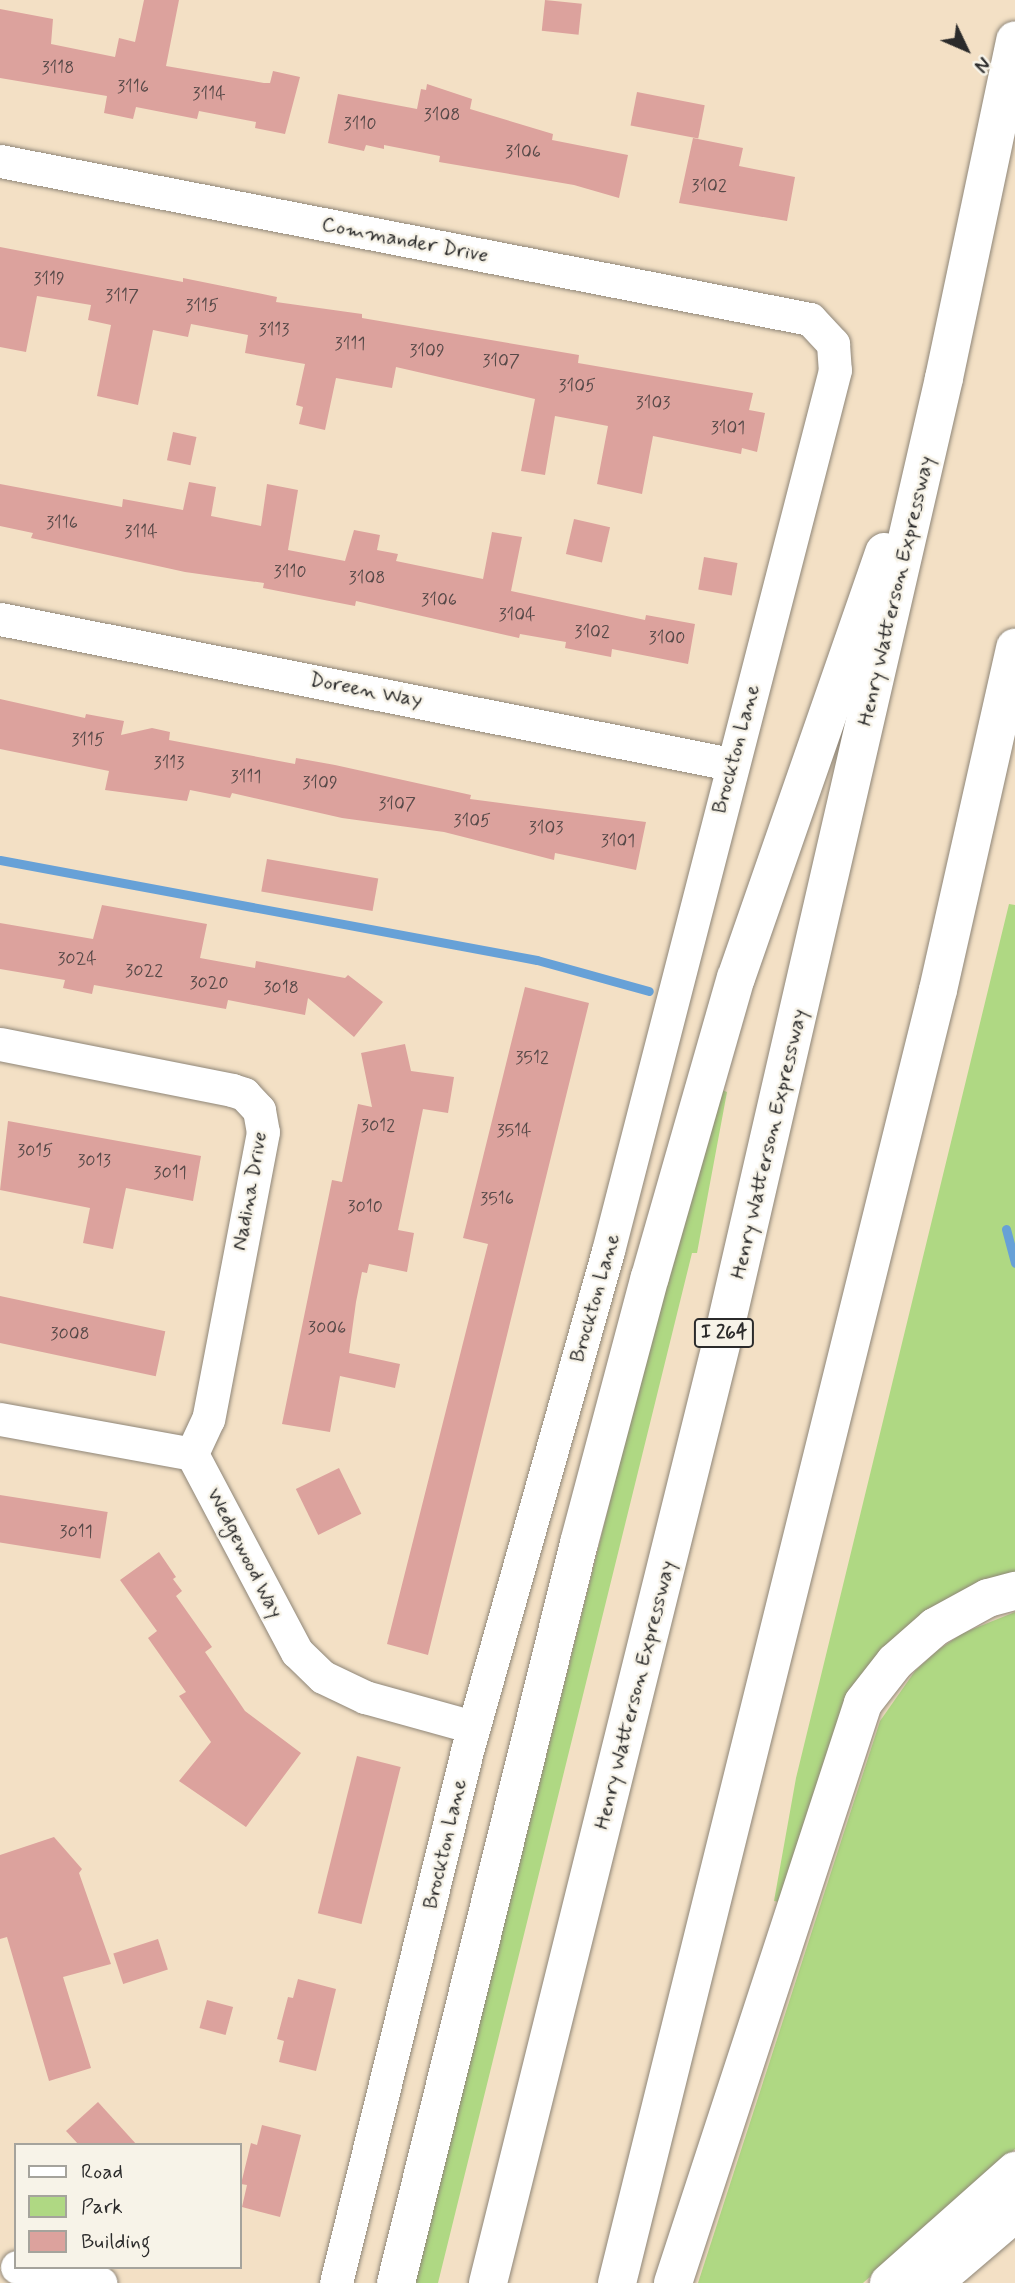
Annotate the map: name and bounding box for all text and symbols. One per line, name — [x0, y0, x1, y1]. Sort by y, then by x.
north arrow — [931, 14, 1001, 84]
text: N — [968, 51, 995, 77]
house number: 3118 — [41, 57, 75, 79]
house number: 3116 — [117, 76, 149, 98]
house number: 3114 — [192, 83, 226, 105]
house number: 3108 — [424, 104, 460, 126]
house number: 3110 — [344, 113, 376, 135]
house number: 3106 — [505, 141, 541, 163]
house number: 3102 — [691, 175, 727, 197]
street label: Commander Drive — [320, 211, 490, 269]
house number: 3119 — [33, 268, 65, 290]
house number: 3117 — [105, 285, 139, 307]
house number: 3115 — [185, 295, 219, 317]
house number: 3113 — [258, 319, 290, 341]
house number: 3111 — [335, 333, 365, 355]
house number: 3109 — [409, 340, 445, 362]
house number: 3107 — [482, 350, 520, 372]
house number: 3105 — [558, 375, 596, 397]
house number: 3103 — [636, 392, 670, 414]
house number: 3101 — [711, 417, 745, 439]
street label: Henry Watterson Expressway — [852, 451, 940, 731]
house number: 3116 — [46, 512, 78, 534]
house number: 3114 — [124, 521, 158, 543]
house number: 3110 — [274, 561, 306, 583]
house number: 3108 — [349, 567, 385, 589]
house number: 3106 — [421, 589, 457, 611]
house number: 3104 — [498, 604, 536, 626]
house number: 3102 — [574, 621, 610, 643]
house number: 3100 — [649, 627, 685, 649]
street label: Doreen Way — [308, 667, 424, 713]
street label: Brockton Lane — [707, 683, 765, 815]
house number: 3115 — [71, 729, 105, 751]
house number: 3113 — [153, 752, 185, 774]
house number: 3111 — [231, 766, 261, 788]
house number: 3109 — [302, 772, 338, 794]
house number: 3107 — [378, 793, 416, 815]
house number: 3105 — [453, 810, 491, 832]
house number: 3103 — [529, 817, 563, 839]
house number: 3101 — [601, 830, 635, 852]
house number: 3024 — [57, 948, 97, 970]
house number: 3022 — [125, 960, 163, 982]
house number: 3020 — [189, 972, 229, 994]
house number: 3018 — [263, 977, 299, 999]
street label: Henry Watterson Expressway — [725, 1004, 813, 1284]
house number: 3512 — [515, 1047, 549, 1069]
house number: 3012 — [361, 1115, 395, 1137]
house number: 3514 — [496, 1120, 532, 1142]
street label: Nadina Drive — [227, 1129, 273, 1253]
house number: 3015 — [17, 1140, 53, 1162]
house number: 3013 — [77, 1150, 111, 1172]
house number: 3011 — [153, 1162, 187, 1184]
house number: 3516 — [480, 1188, 514, 1210]
house number: 3010 — [347, 1196, 383, 1218]
street label: Brockton Lane — [565, 1232, 625, 1364]
house number: 3006 — [308, 1317, 346, 1339]
road number: I 264 — [692, 1317, 756, 1348]
house number: 3008 — [50, 1323, 90, 1345]
street label: Wedgewood Way — [200, 1482, 290, 1624]
house number: 3011 — [59, 1521, 93, 1543]
street label: Henry Watterson Expressway — [589, 1556, 681, 1834]
street label: Brockton Lane — [418, 1778, 472, 1910]
legend — [14, 2143, 242, 2269]
text: Road — [81, 2158, 123, 2186]
text: Park — [81, 2193, 123, 2221]
text: Building — [81, 2228, 151, 2256]

